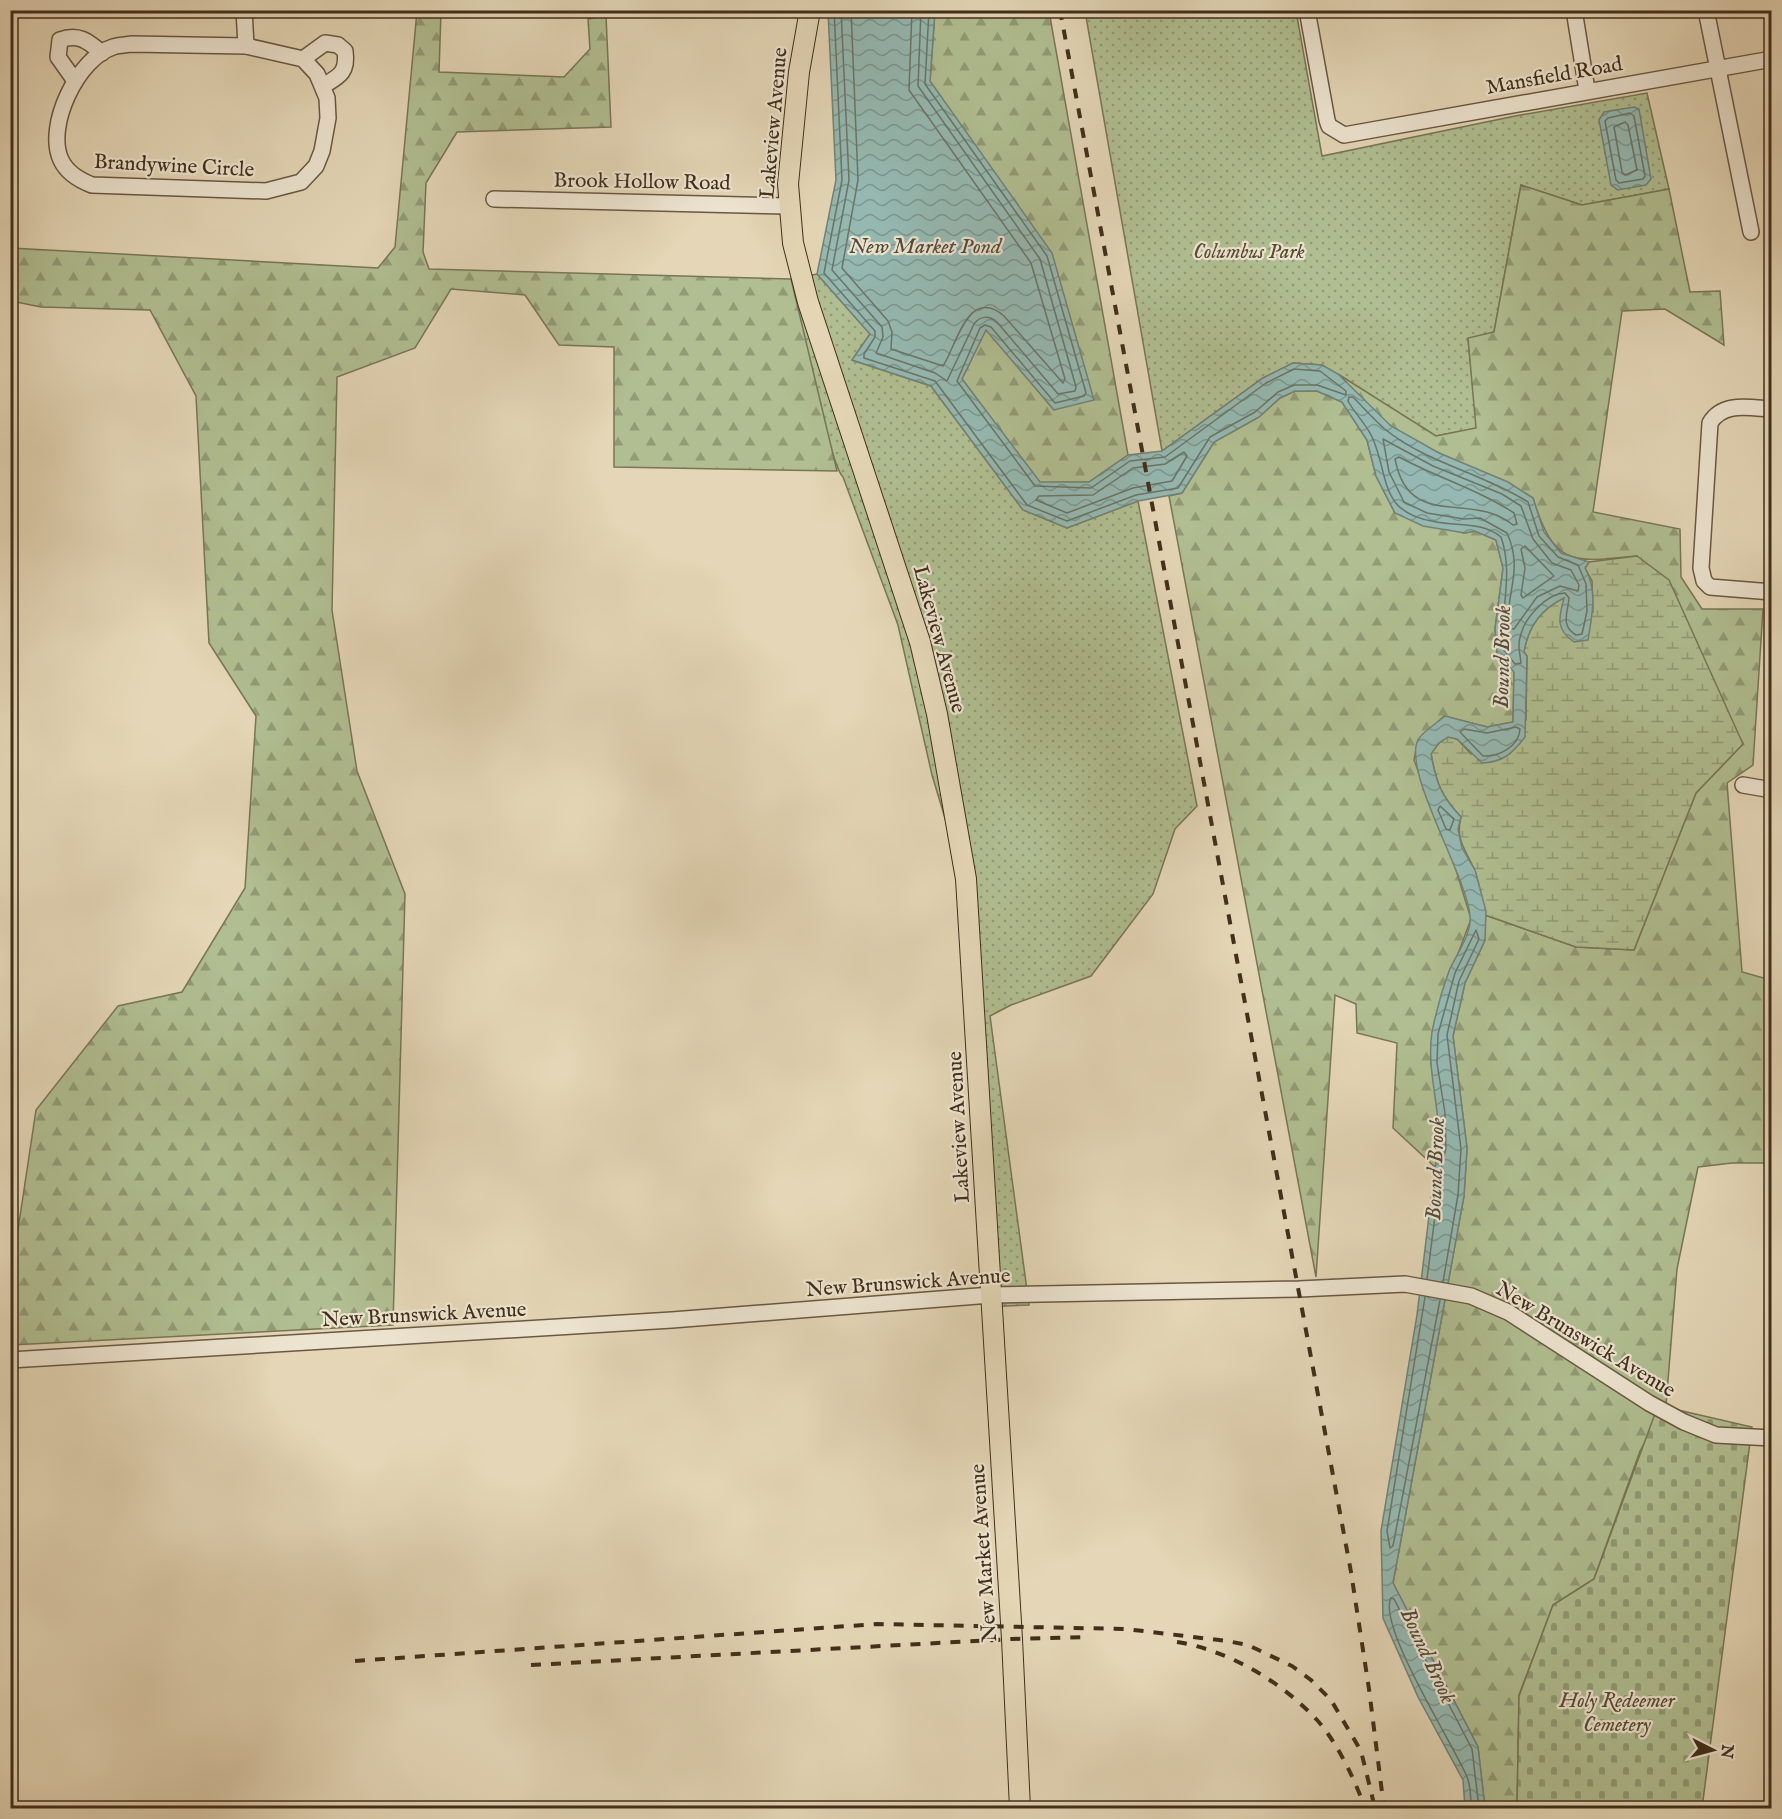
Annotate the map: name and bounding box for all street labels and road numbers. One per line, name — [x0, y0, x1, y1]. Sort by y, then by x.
street label: Lakeview Avenue — [754, 46, 795, 200]
street label: Mansfield Road — [1484, 51, 1625, 102]
street label: Brandywine Circle — [93, 149, 255, 184]
street label: Brook Hollow Road — [553, 167, 732, 198]
street label: Lakeview Avenue — [906, 563, 971, 717]
street label: Lakeview Avenue — [942, 1050, 977, 1203]
street label: New Brunswick Avenue — [805, 1263, 1012, 1304]
street label: New Brunswick Avenue — [1490, 1276, 1680, 1405]
street label: New Brunswick Avenue — [321, 1297, 528, 1334]
street label: New Market Avenue — [965, 1462, 1004, 1643]

